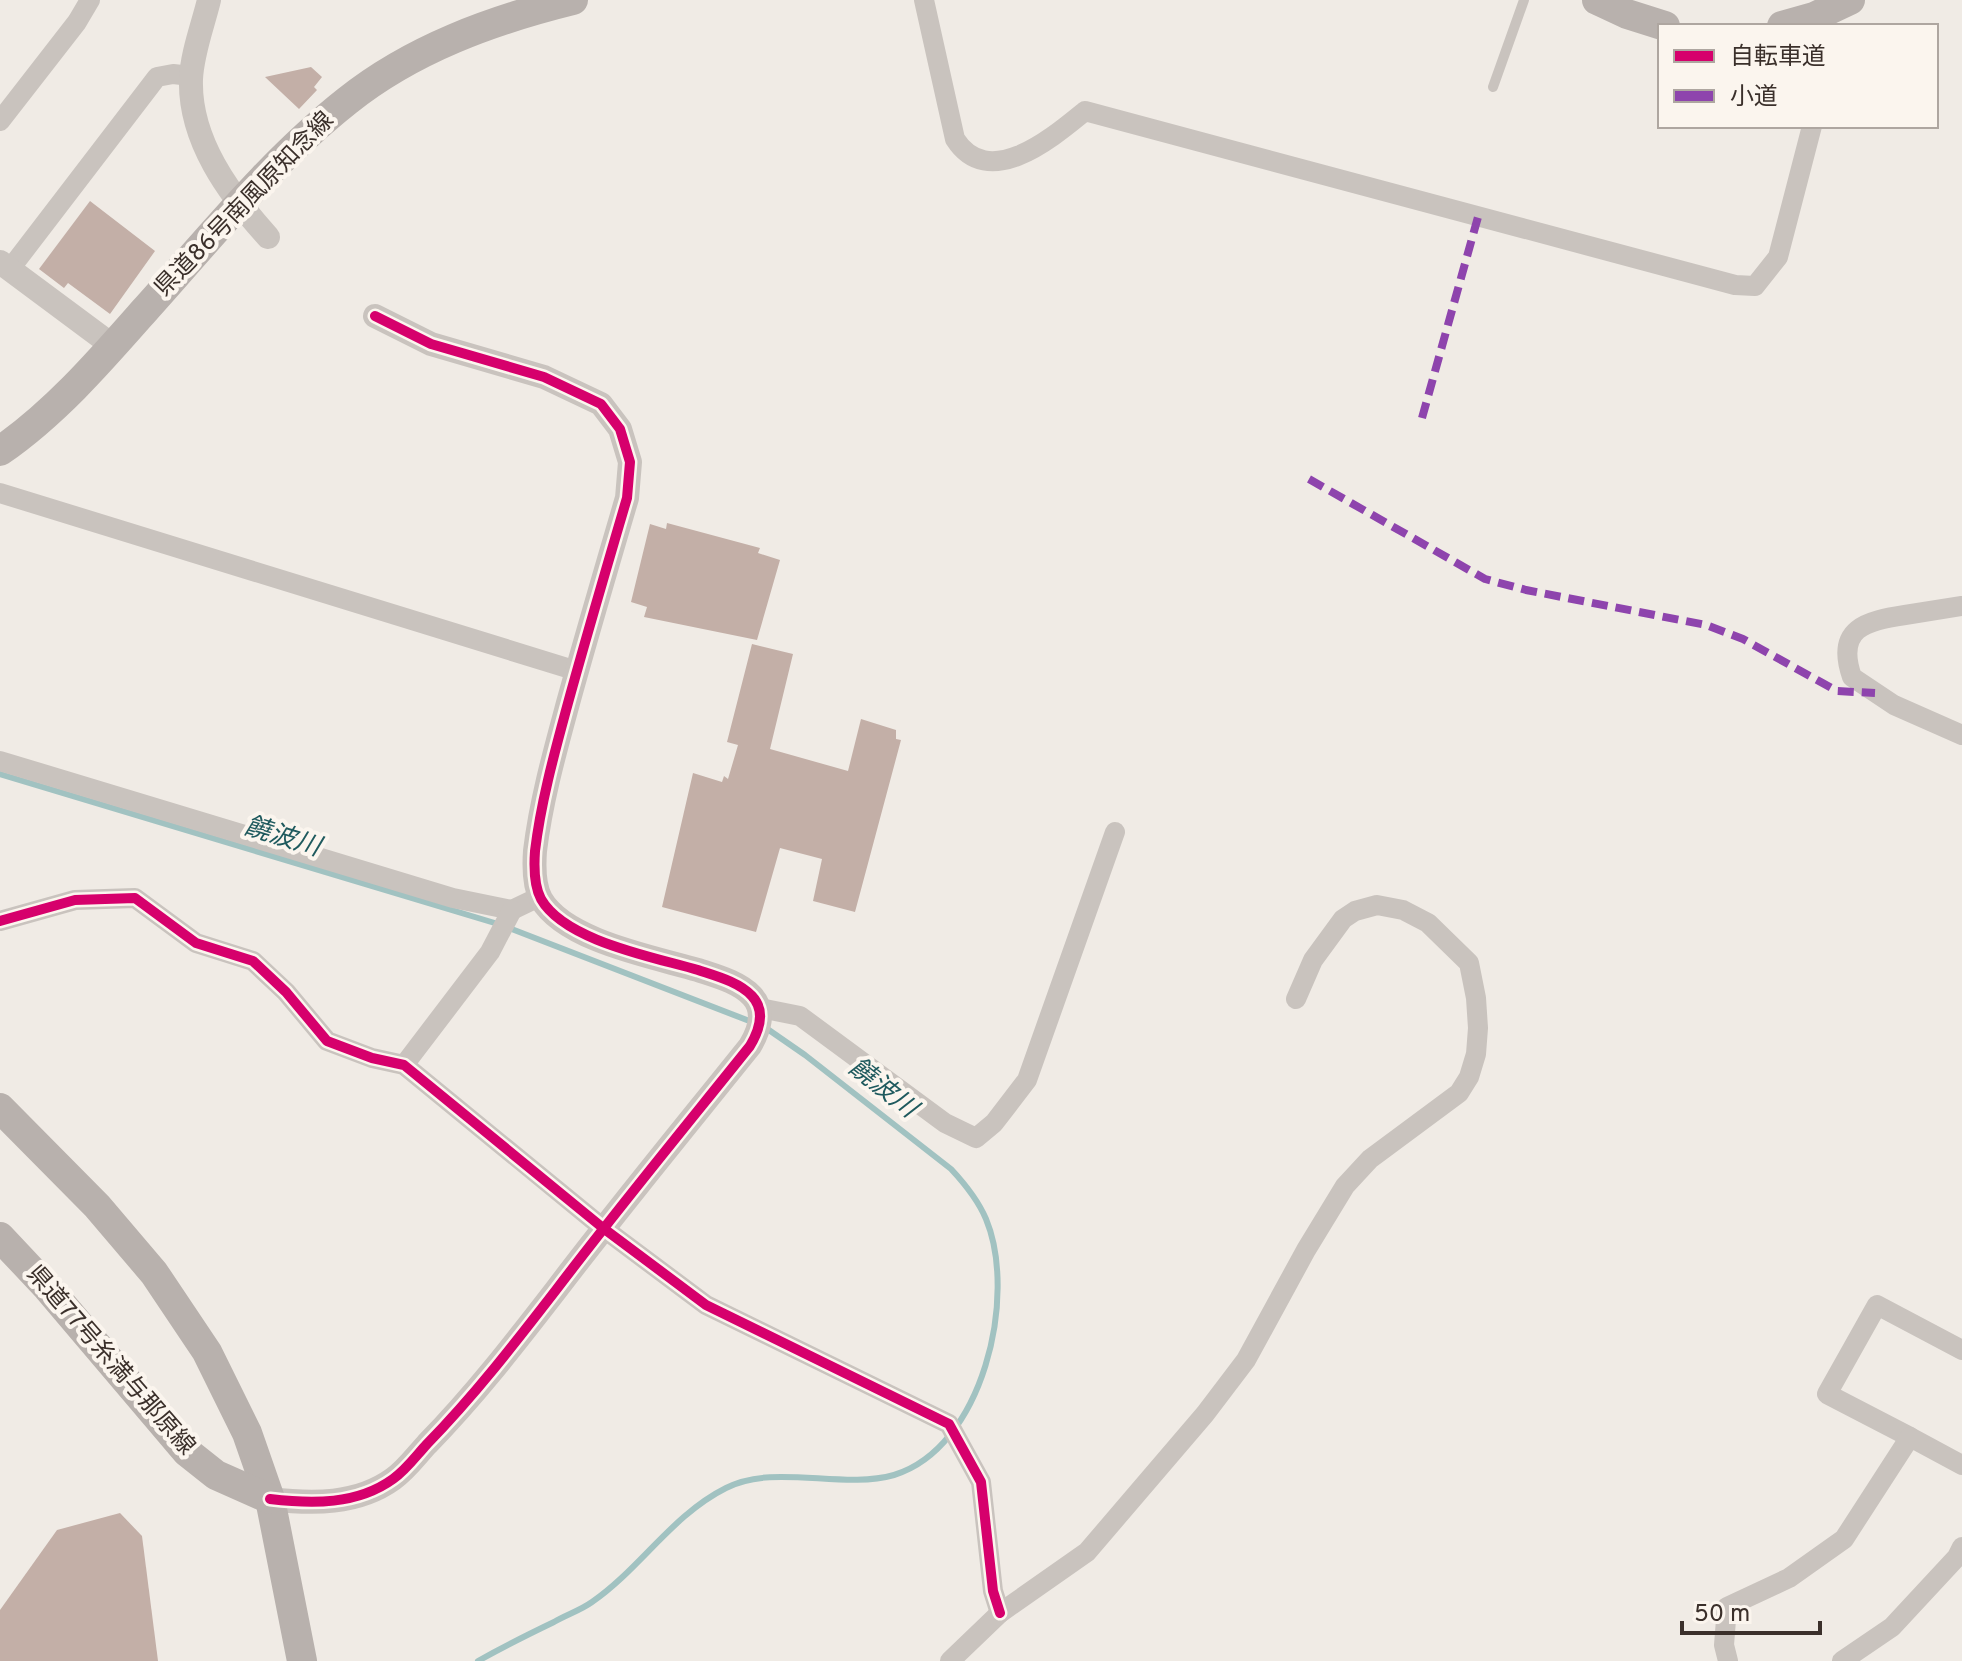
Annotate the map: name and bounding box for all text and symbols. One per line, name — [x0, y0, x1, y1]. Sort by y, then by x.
legend — [1658, 24, 1938, 128]
text: 自転車道 — [1730, 43, 1826, 73]
text: 小道 — [1730, 83, 1778, 113]
street label: 県道86号南風原知念線 — [149, 106, 341, 304]
water label: 饒波川 — [240, 811, 327, 866]
water label: 饒波川 — [841, 1052, 925, 1128]
street label: 県道77号糸満与那原線 — [19, 1260, 201, 1462]
scale bar — [1682, 1585, 1820, 1635]
text: 50 m — [1694, 1600, 1750, 1630]

